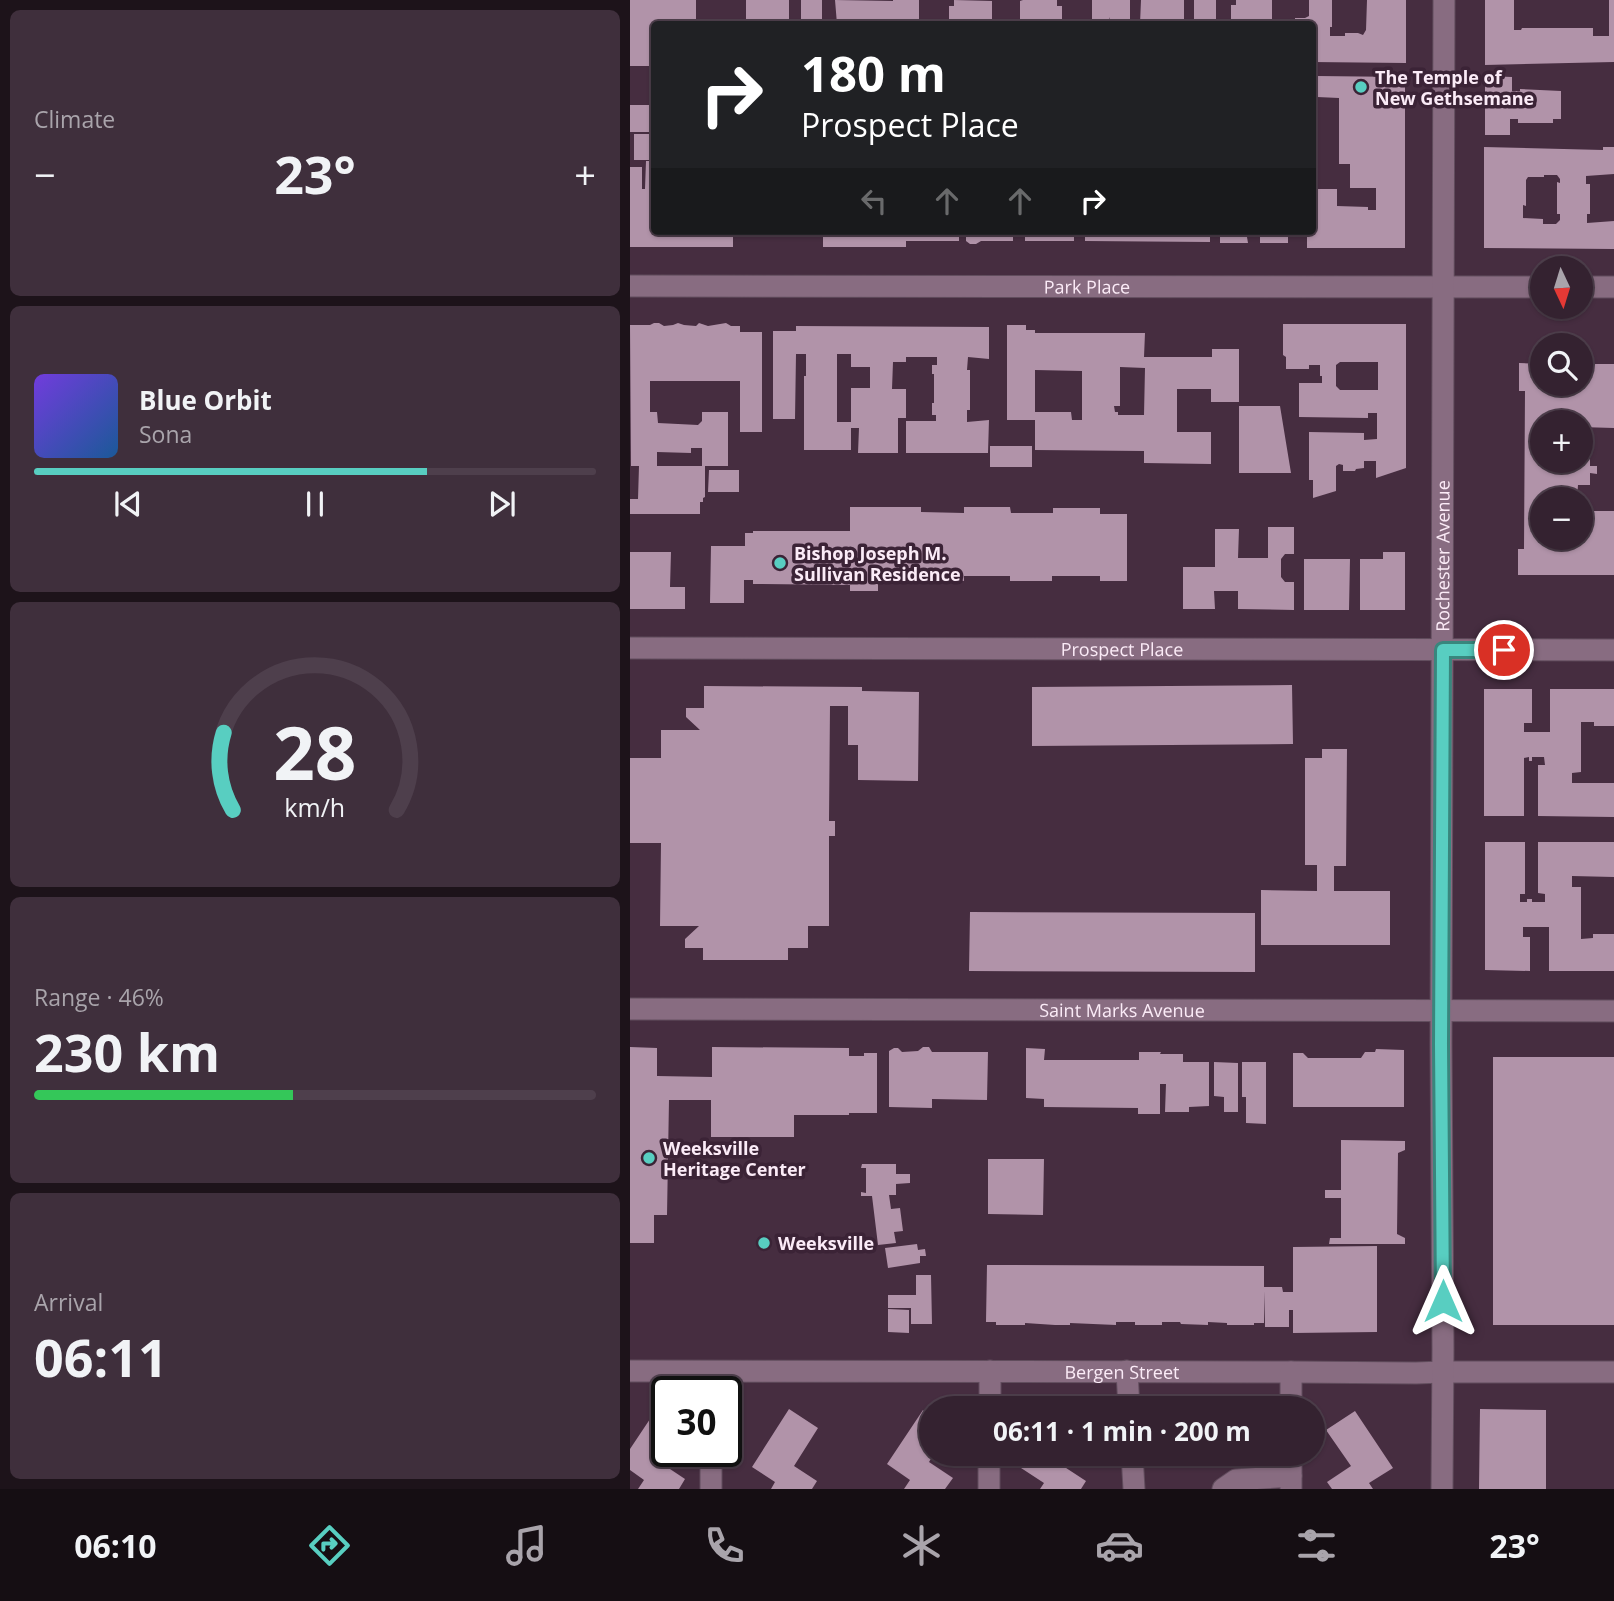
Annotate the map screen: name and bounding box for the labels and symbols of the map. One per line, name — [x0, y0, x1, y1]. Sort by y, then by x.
place label: The Temple of New Gethsemane — [1375, 65, 1534, 110]
marker: The Temple of New Gethsemane — [1353, 79, 1369, 95]
north arrow — [1530, 256, 1592, 318]
street label: Park Place — [1044, 274, 1130, 299]
street label: Rochester Avenue — [1430, 480, 1455, 632]
place label: Bishop Joseph M. Sullivan Residence — [794, 541, 961, 586]
marker: Bishop Joseph M. Sullivan Residence — [772, 555, 788, 571]
pin — [1474, 620, 1534, 680]
street label: Prospect Place — [1061, 637, 1183, 661]
street label: Saint Marks Avenue — [1039, 998, 1205, 1022]
place label: Weeksville Heritage Center — [663, 1136, 806, 1181]
marker: Weeksville Heritage Center — [641, 1150, 657, 1166]
place label: Weeksville — [778, 1231, 874, 1255]
marker: Weeksville — [756, 1235, 772, 1251]
position arrow — [1406, 1264, 1480, 1338]
street label: Bergen Street — [1064, 1360, 1180, 1384]
speed limit sign: 30 — [651, 1376, 742, 1467]

